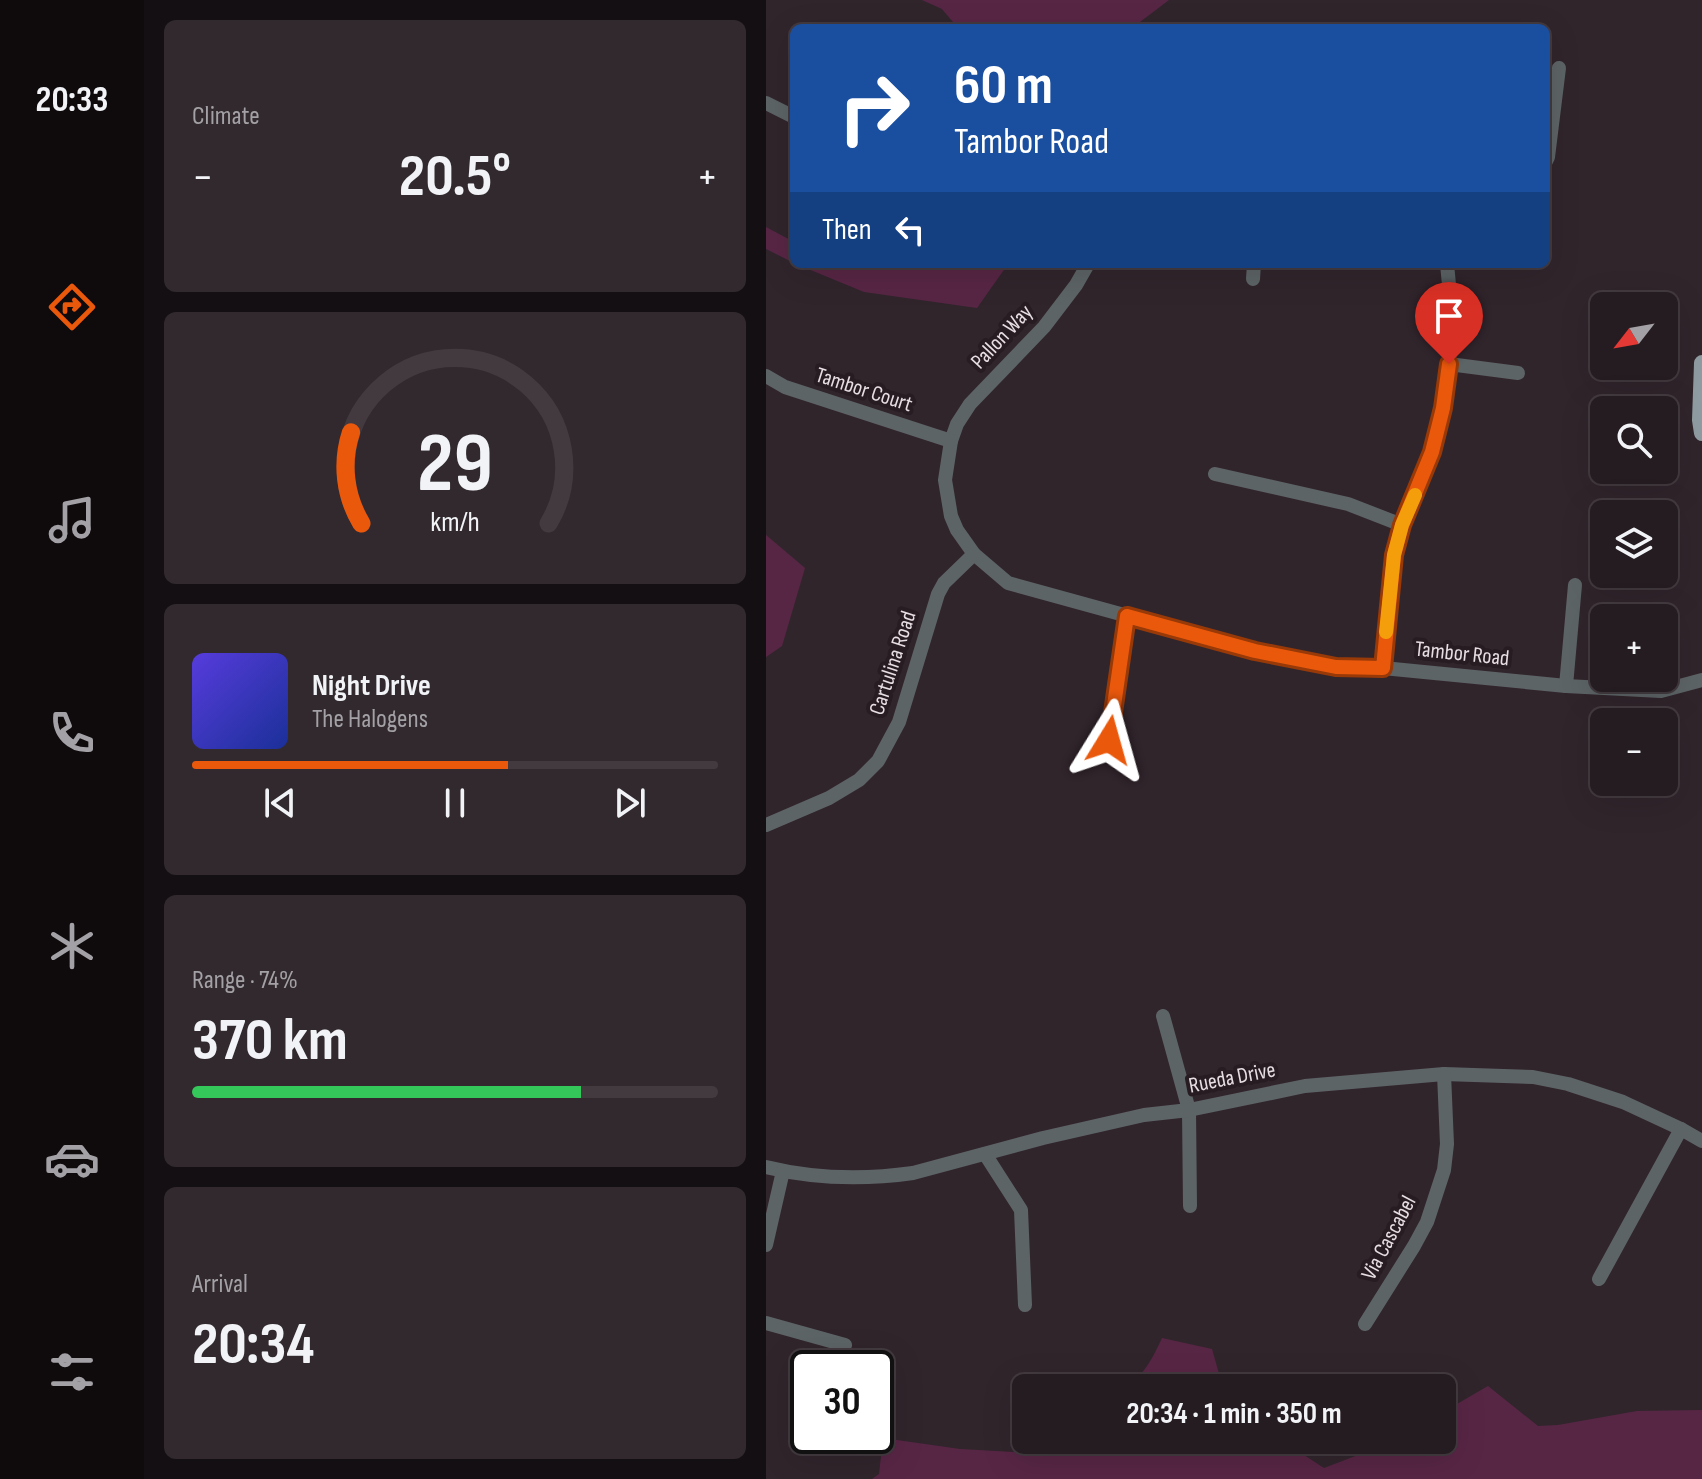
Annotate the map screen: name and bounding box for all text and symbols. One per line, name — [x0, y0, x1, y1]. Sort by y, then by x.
text: 60 m — [954, 53, 1053, 120]
icon: right — [822, 56, 926, 160]
text: 20:33 — [36, 79, 108, 122]
text: Climate — [192, 101, 260, 132]
text: Tambor Road — [954, 121, 1109, 164]
text: 20.5° — [399, 141, 511, 213]
text: − — [192, 151, 214, 204]
text: + — [696, 151, 718, 204]
icon: left — [888, 208, 932, 252]
text: Then — [822, 212, 872, 248]
icon: directions — [44, 279, 100, 335]
pin — [1415, 282, 1483, 364]
north arrow — [1590, 292, 1678, 380]
map controls — [1590, 292, 1678, 796]
icon: arrive — [1427, 294, 1471, 338]
street label: Pallon Way — [965, 299, 1039, 375]
street label: Tambor Court — [812, 362, 916, 418]
button: search — [1590, 396, 1678, 484]
text: 29 — [417, 414, 493, 514]
icon: music — [44, 492, 100, 548]
button: layers — [1590, 500, 1678, 588]
text: km/h — [430, 505, 480, 540]
button: + — [1590, 604, 1678, 692]
street label: Cartulina Road — [863, 608, 923, 718]
street label: Tambor Road — [1413, 636, 1511, 672]
text: Night Drive — [312, 668, 431, 704]
position arrow — [1067, 698, 1151, 782]
text: The Halogens — [312, 704, 428, 735]
icon: phone — [44, 705, 100, 761]
button: − — [1590, 708, 1678, 796]
icon: previous — [258, 781, 302, 825]
icon: pause — [433, 781, 477, 825]
icon: next — [608, 781, 652, 825]
icon: climate — [44, 918, 100, 974]
text: Range · 74% — [192, 965, 298, 996]
text: 370 km — [192, 1005, 348, 1077]
street label: Rueda Drive — [1186, 1056, 1278, 1100]
icon: car — [44, 1131, 100, 1187]
street label: Via Cascabel — [1356, 1191, 1422, 1285]
text: Arrival — [192, 1269, 248, 1300]
text: 20:34 — [192, 1309, 314, 1381]
icon: filters — [44, 1344, 100, 1400]
speed limit sign: 30 — [790, 1350, 894, 1454]
text: 20:34 · 1 min · 350 m — [1126, 1396, 1342, 1432]

